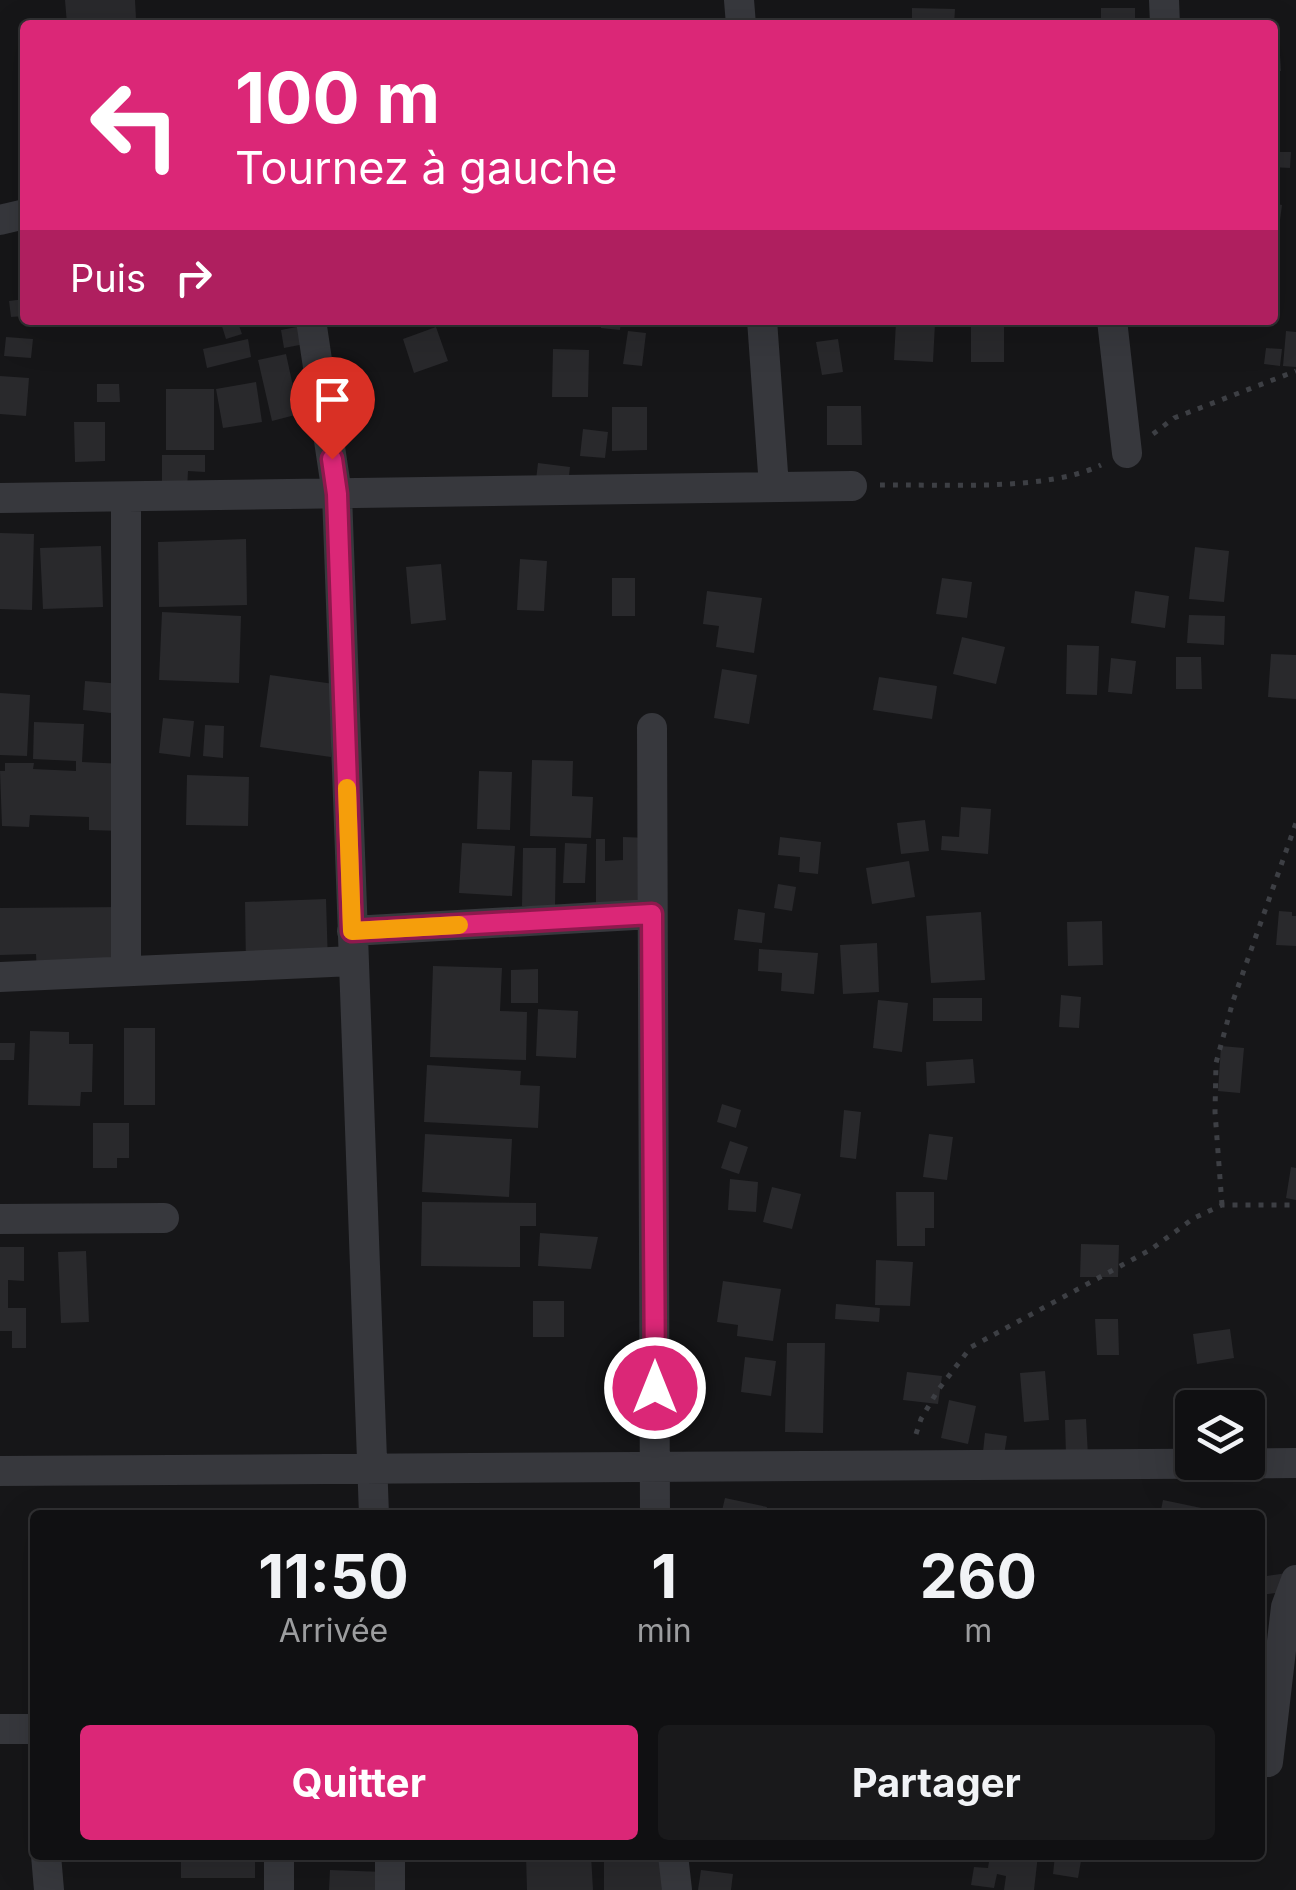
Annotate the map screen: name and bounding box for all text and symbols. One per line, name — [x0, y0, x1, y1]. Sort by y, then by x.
text: 100 m — [235, 55, 440, 140]
icon: left — [70, 60, 200, 190]
text: Tournez à gauche — [235, 140, 617, 195]
icon: right — [166, 250, 221, 305]
text: Puis — [70, 255, 146, 301]
pin — [290, 357, 375, 460]
icon: arrive — [305, 372, 360, 427]
position arrow — [603, 1336, 707, 1440]
map controls — [1175, 1390, 1265, 1480]
button: layers — [1175, 1390, 1265, 1480]
text: 11:50 — [258, 1540, 409, 1612]
text: 1 — [651, 1540, 677, 1612]
text: 260 — [920, 1540, 1037, 1612]
text: Arrivée — [279, 1611, 388, 1650]
text: min — [637, 1611, 692, 1650]
text: m — [964, 1611, 992, 1650]
button: Quitter — [80, 1725, 638, 1840]
button: Partager — [658, 1725, 1215, 1840]

